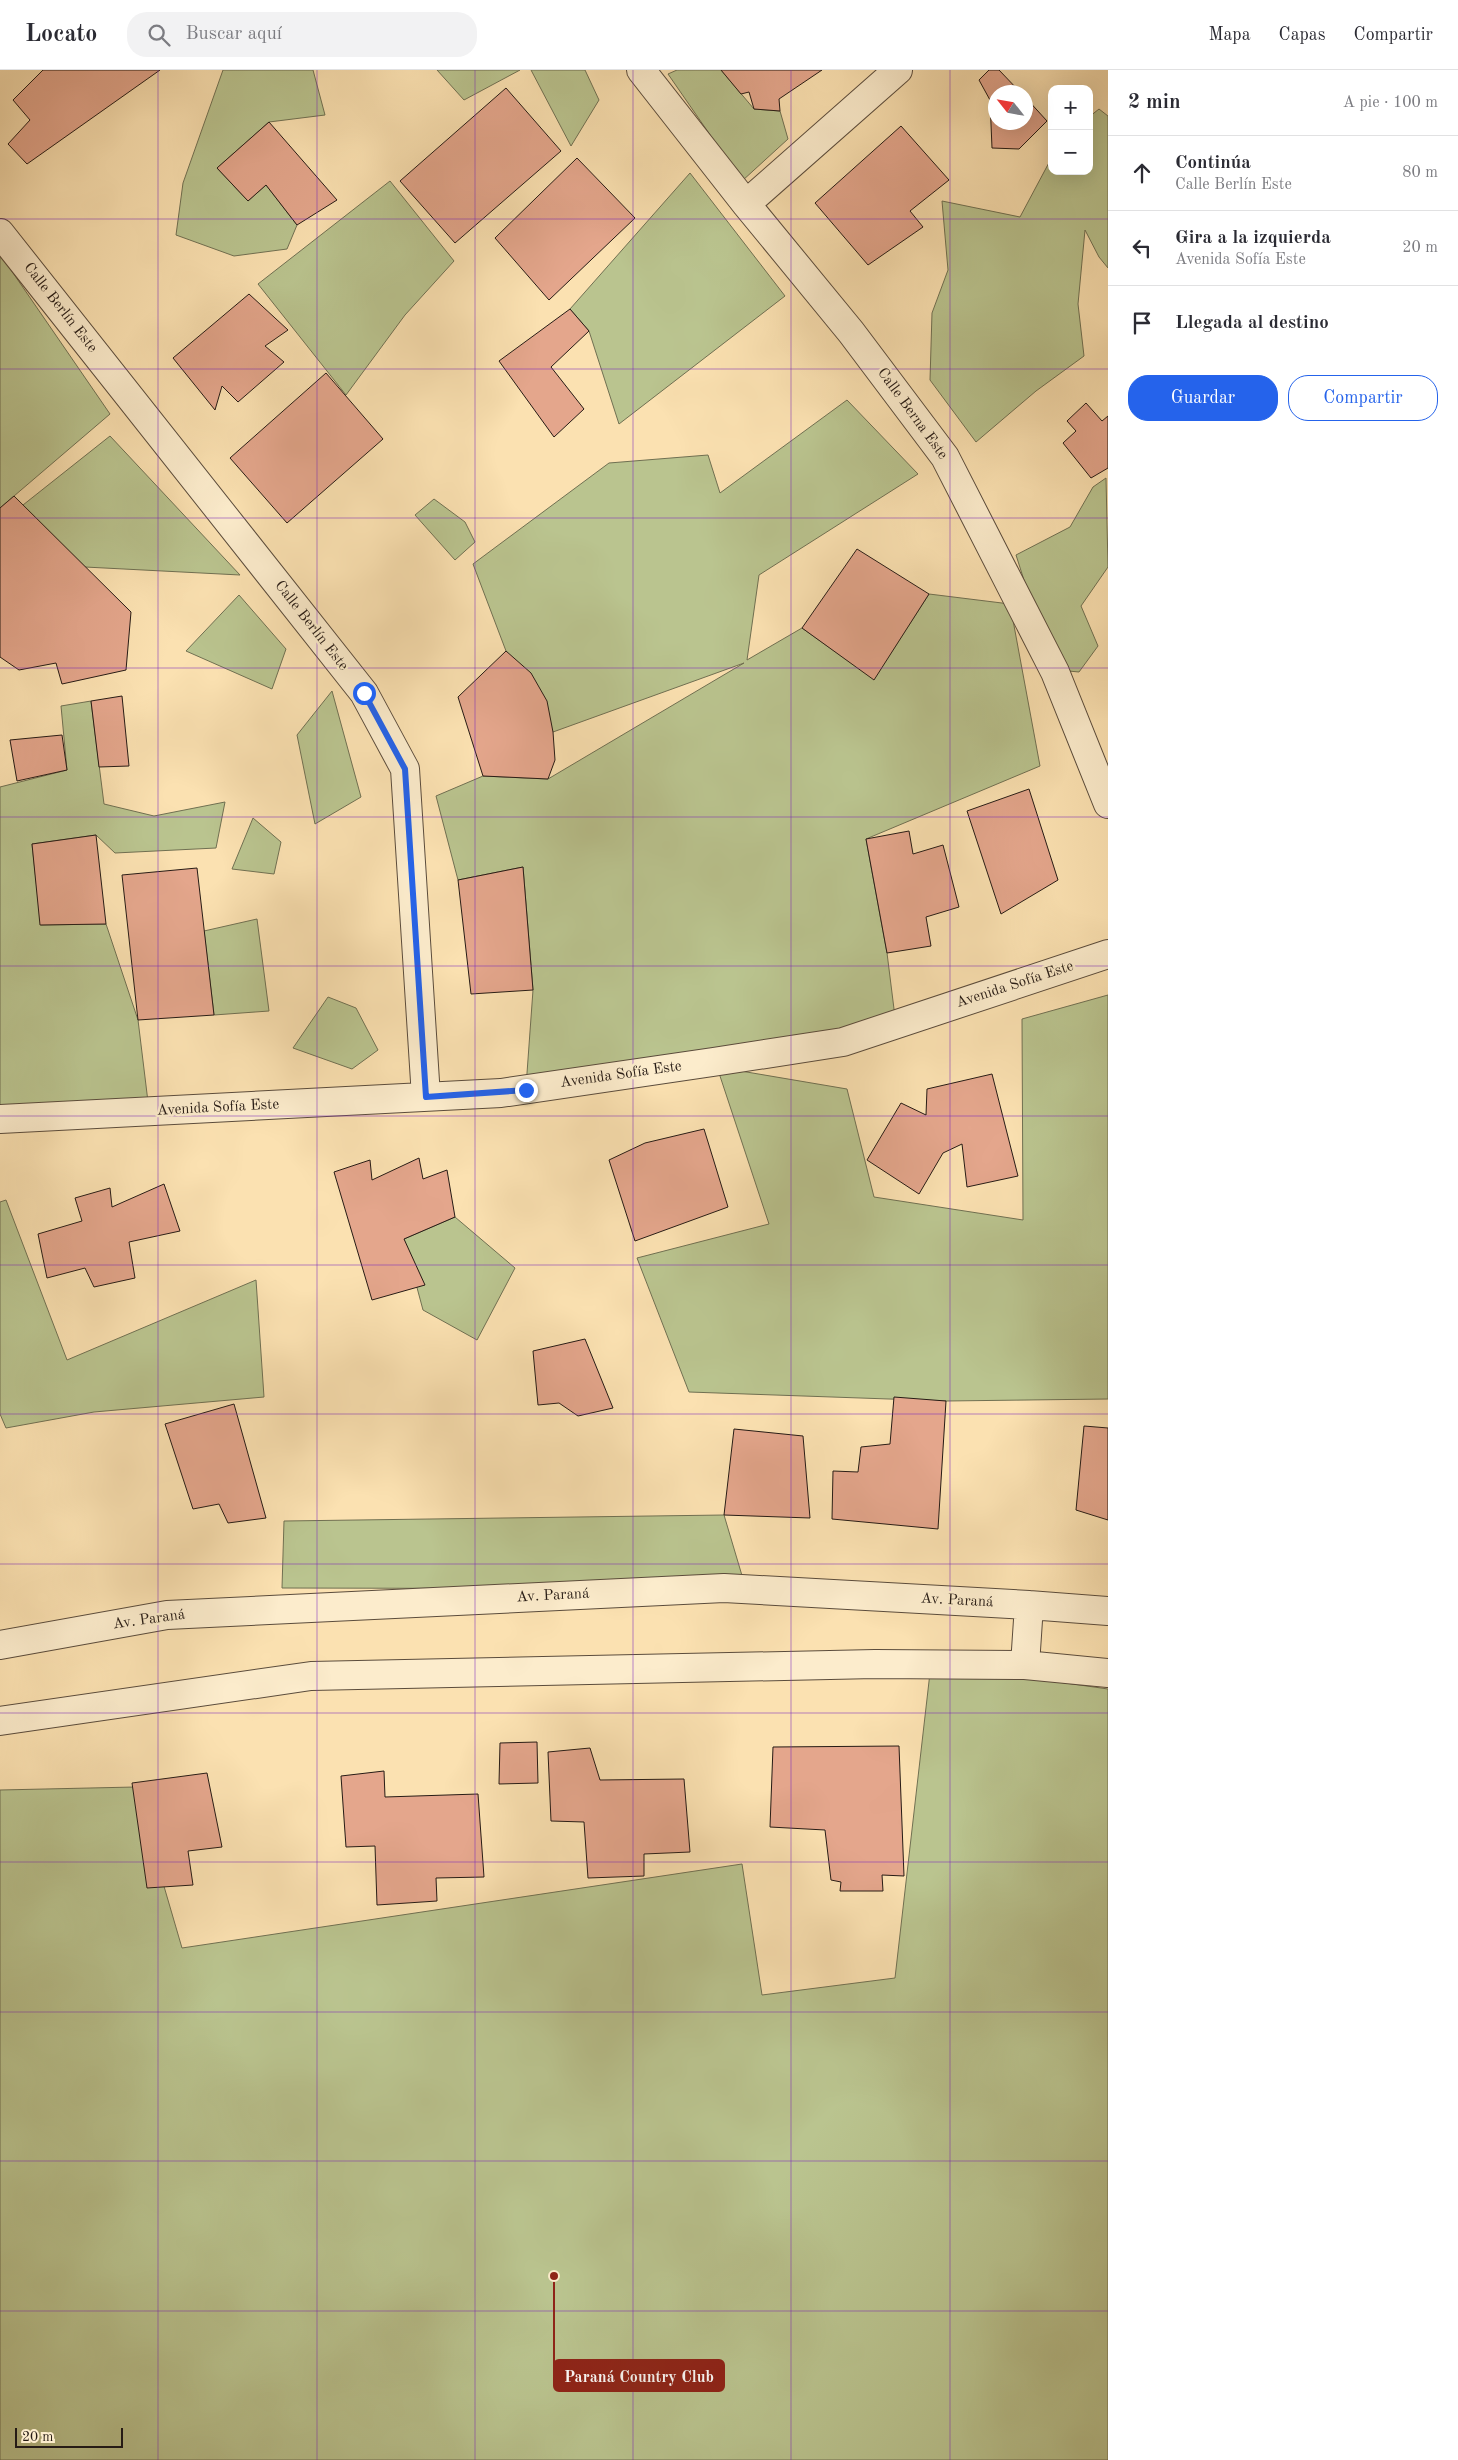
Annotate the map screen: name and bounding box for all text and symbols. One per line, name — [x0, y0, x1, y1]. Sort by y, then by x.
search box — [127, 12, 477, 57]
icon: search — [145, 21, 173, 49]
text: Locato — [25, 23, 97, 47]
text: Buscar aquí — [185, 25, 282, 44]
text: Mapa — [1208, 26, 1251, 44]
text: Capas — [1279, 26, 1326, 44]
text: Compartir — [1354, 26, 1433, 44]
north arrow — [988, 85, 1033, 130]
map controls — [1048, 85, 1093, 175]
button: + — [1048, 85, 1093, 130]
text: 2 min — [1128, 92, 1181, 113]
text: A pie · 100 m — [1343, 95, 1438, 111]
button: − — [1048, 130, 1093, 175]
text: Continúa — [1175, 154, 1251, 173]
icon: ahead — [1128, 159, 1156, 187]
text: 80 m — [1402, 165, 1438, 181]
text: Calle Berlín Este — [1175, 177, 1292, 193]
text: Gira a la izquierda — [1175, 229, 1331, 248]
icon: left — [1128, 234, 1156, 262]
text: 20 m — [1402, 240, 1438, 256]
text: Avenida Sofía Este — [1175, 252, 1306, 268]
street label: Calle Berlín Este — [20, 260, 100, 356]
icon: arrive — [1128, 309, 1156, 337]
text: Llegada al destino — [1175, 314, 1329, 333]
street label: Calle Berna Este — [874, 366, 950, 462]
button: Guardar — [1128, 375, 1278, 421]
button: Compartir — [1288, 375, 1438, 421]
street label: Calle Berlín Este — [271, 578, 351, 674]
route start — [353, 682, 376, 705]
street label: Avenida Sofía Este — [954, 959, 1076, 1011]
street label: Avenida Sofía Este — [559, 1059, 683, 1091]
route end — [515, 1079, 538, 1102]
street label: Avenida Sofía Este — [156, 1097, 280, 1119]
street label: Av. Paraná — [516, 1587, 590, 1605]
street label: Av. Paraná — [920, 1592, 994, 1610]
street label: Av. Paraná — [112, 1607, 187, 1632]
callout: Paraná Country Club — [554, 2360, 724, 2391]
text: Paraná Country Club — [564, 2370, 714, 2386]
scale bar — [15, 2425, 122, 2448]
text: 20 m — [22, 2430, 53, 2444]

